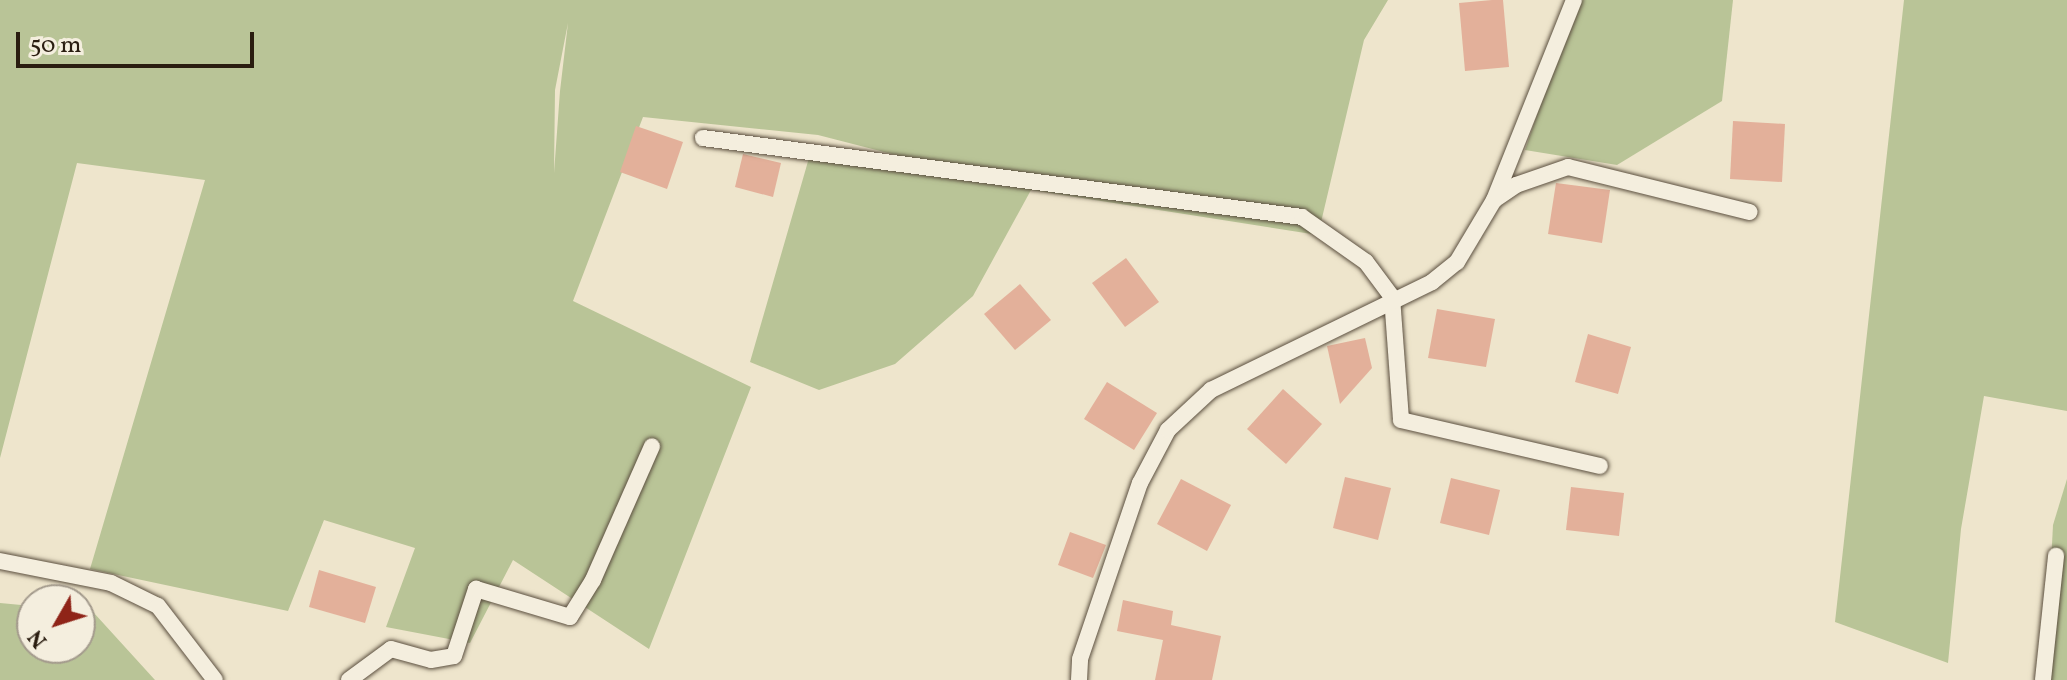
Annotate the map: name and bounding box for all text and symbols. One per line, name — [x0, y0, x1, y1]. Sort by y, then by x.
scale bar — [20, 16, 258, 66]
text: 50 m — [30, 29, 82, 63]
north arrow — [16, 584, 96, 664]
text: N — [21, 622, 56, 654]

